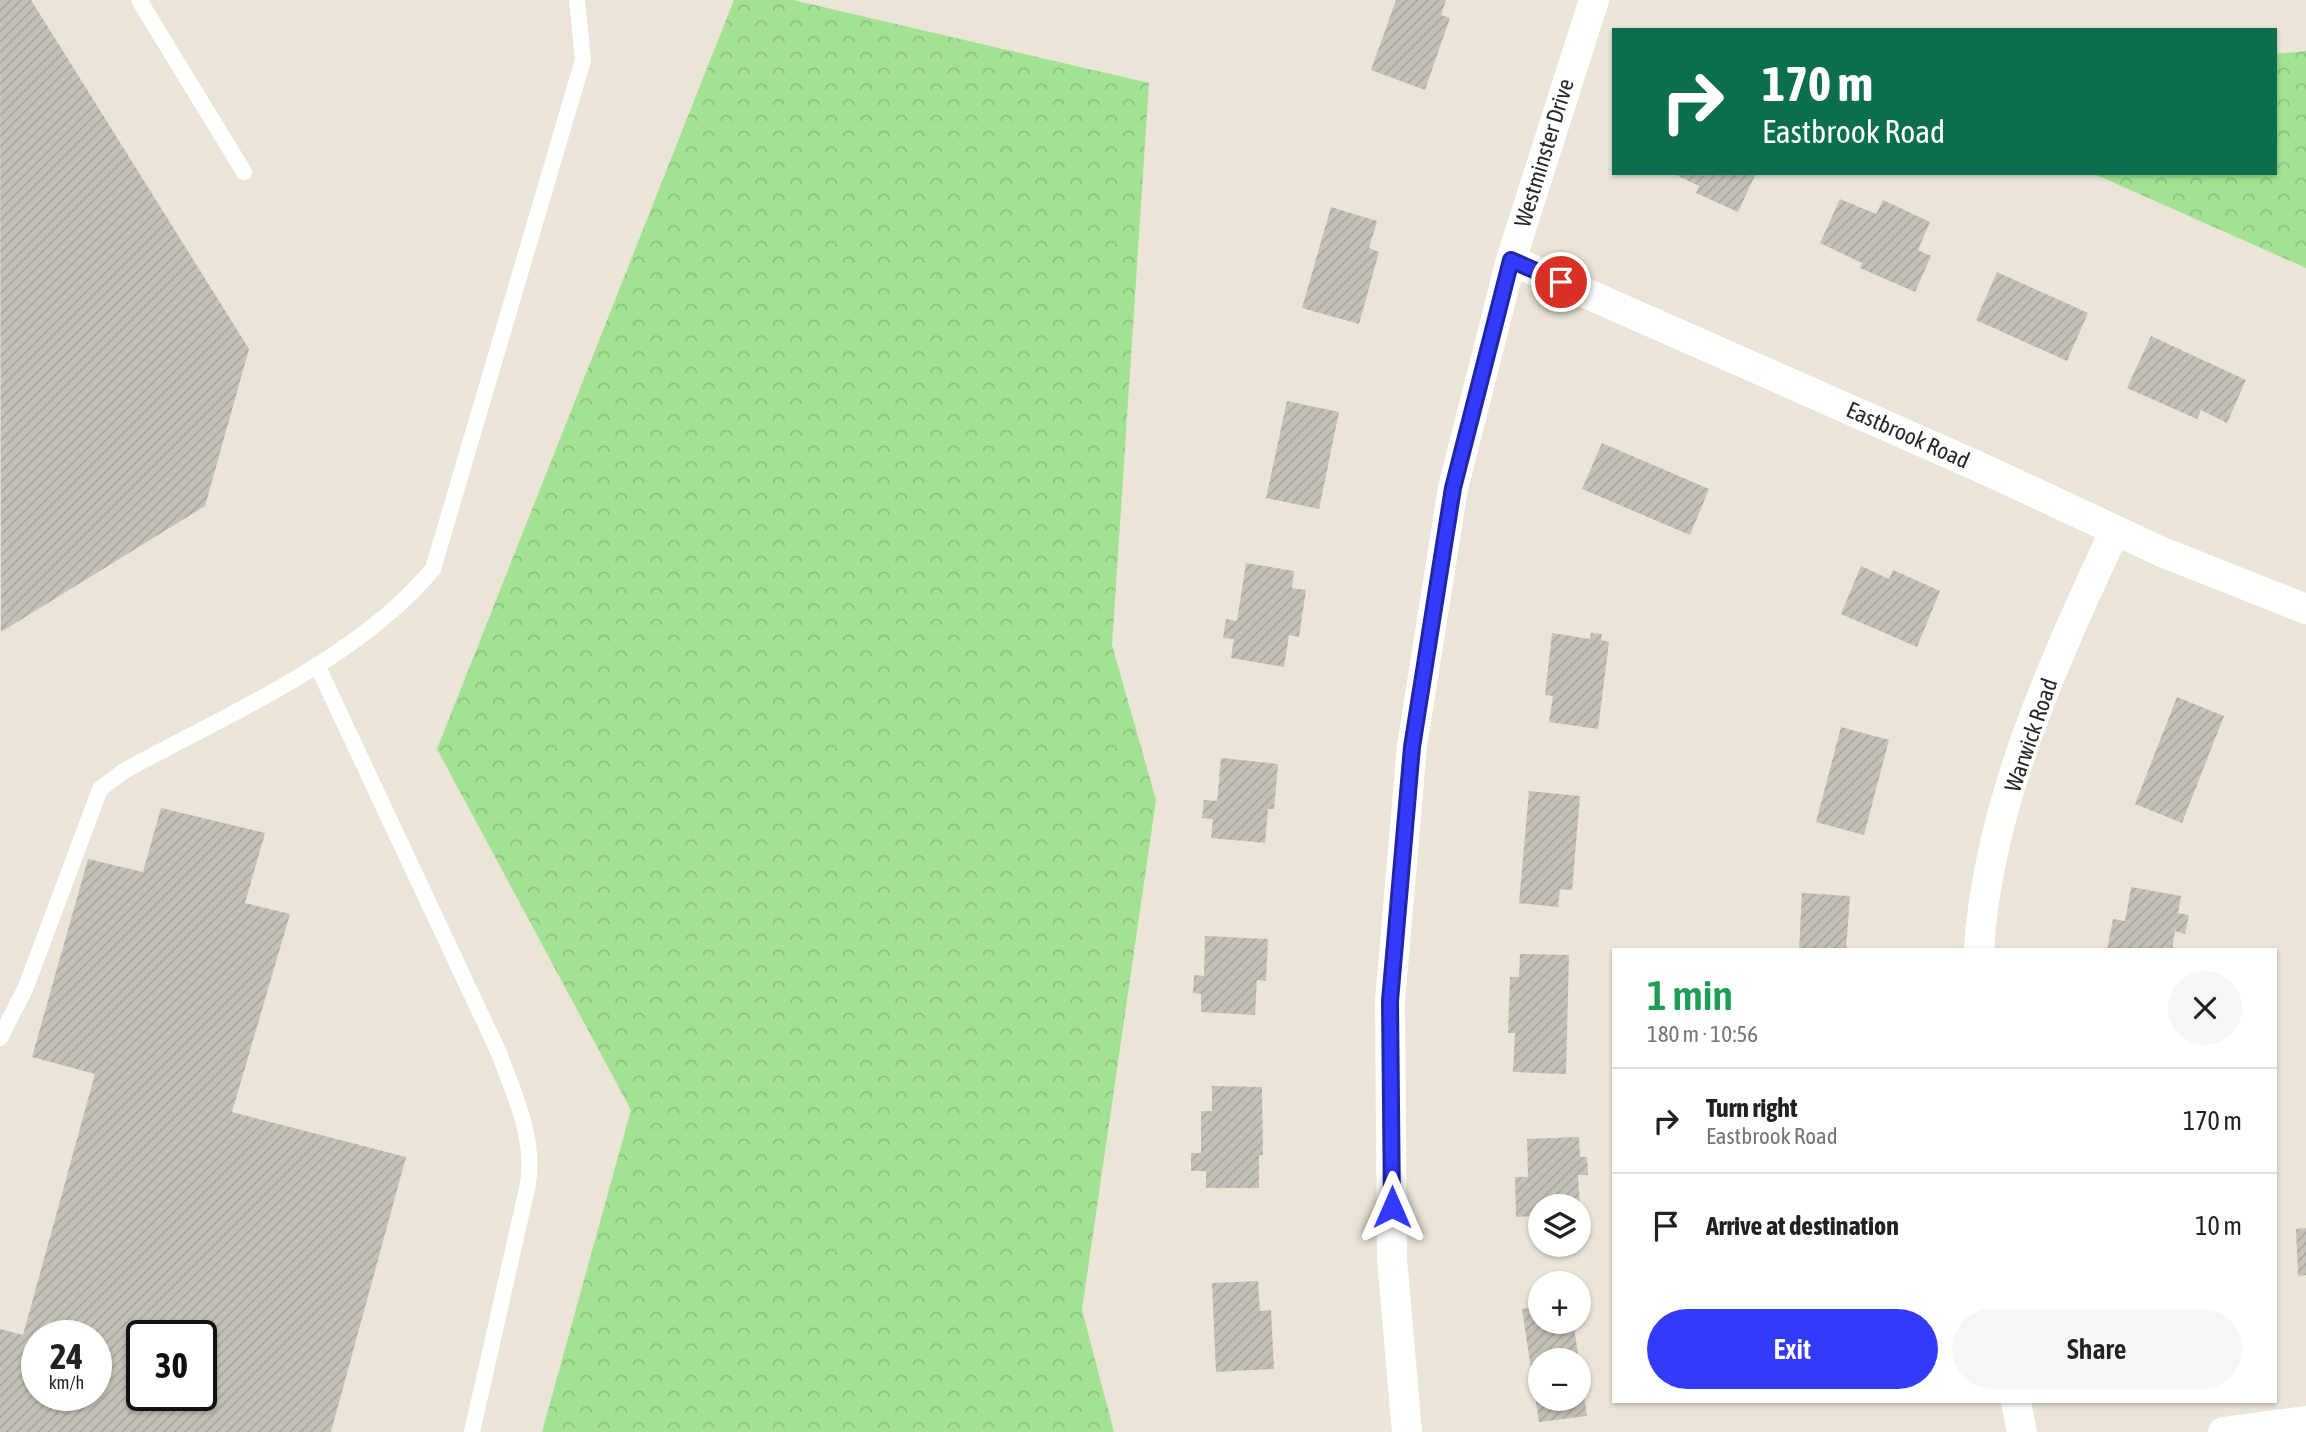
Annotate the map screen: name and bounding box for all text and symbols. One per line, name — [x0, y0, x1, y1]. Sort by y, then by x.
text: 170 m — [1762, 55, 1873, 111]
icon: right — [1647, 56, 1738, 147]
street label: Westminster Drive — [1509, 76, 1579, 230]
text: Eastbrook Road — [1762, 113, 1945, 150]
pin — [1531, 252, 1591, 312]
icon: arrive — [1542, 263, 1580, 301]
street label: Eastbrook Road — [1843, 396, 1973, 474]
street label: Warwick Road — [1999, 675, 2063, 795]
text: 1 min — [1647, 971, 1733, 1019]
button: close — [2168, 971, 2242, 1045]
text: 180 m · 10:56 — [1647, 1021, 1758, 1047]
text: Turn right — [1706, 1093, 1797, 1123]
icon: right — [1647, 1102, 1685, 1140]
text: 170 m — [2183, 1106, 2242, 1136]
text: Eastbrook Road — [1706, 1123, 1838, 1149]
position arrow — [1355, 1170, 1429, 1244]
map controls — [1528, 1194, 1591, 1411]
button: layers — [1528, 1194, 1591, 1257]
icon: arrive — [1647, 1207, 1685, 1245]
text: Arrive at destination — [1706, 1211, 1899, 1241]
text: 10 m — [2195, 1211, 2242, 1241]
button: + — [1528, 1271, 1591, 1334]
button: Exit — [1647, 1309, 1938, 1389]
button: Share — [1952, 1309, 2242, 1389]
speed limit sign: 30 — [126, 1320, 217, 1411]
text: 24 — [50, 1336, 83, 1376]
button: − — [1528, 1348, 1591, 1411]
text: km/h — [49, 1372, 84, 1393]

